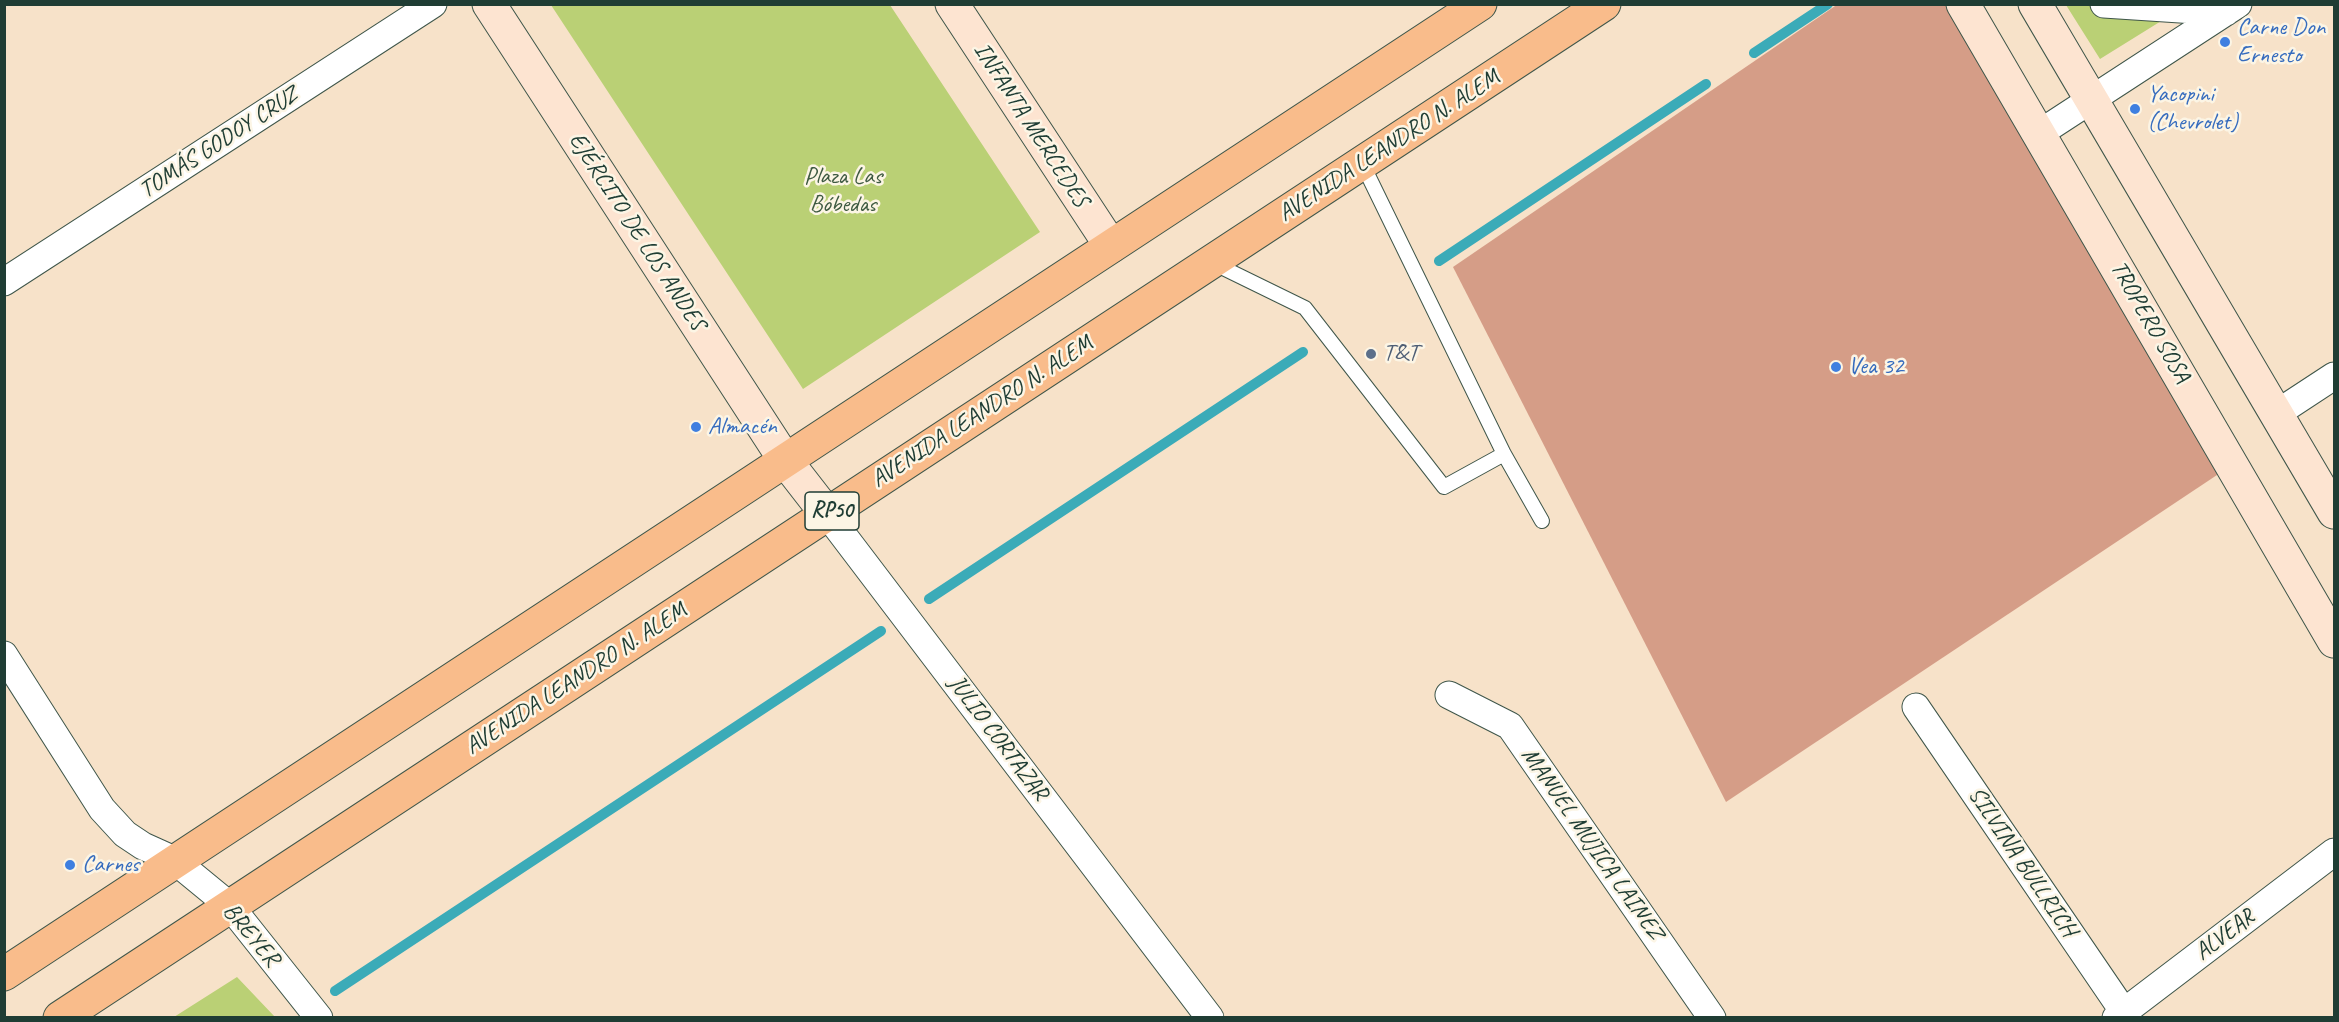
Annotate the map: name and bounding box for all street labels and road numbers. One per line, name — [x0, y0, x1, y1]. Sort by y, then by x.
street label: INFANTA MERCEDES — [967, 37, 1095, 213]
street label: AVENIDA LEANDRO N. ALEM — [1273, 64, 1505, 228]
street label: TOMÁS GODOY CRUZ — [134, 81, 304, 205]
street label: EJÉRCITO DE LOS ANDES — [562, 128, 712, 336]
street label: TROPERO SOSA — [2104, 256, 2196, 388]
street label: AVENIDA LEANDRO N. ALEM — [866, 330, 1098, 494]
road number: RP50 — [805, 492, 859, 530]
street label: AVENIDA LEANDRO N. ALEM — [460, 597, 692, 761]
street label: JULIO CORTAZAR — [942, 670, 1054, 806]
street label: MANUEL MUJICA LAINEZ — [1515, 742, 1669, 946]
street label: SILVINA BULLRICH — [1961, 782, 2083, 942]
street label: BREYER — [216, 898, 286, 972]
street label: ALVEAR — [2189, 903, 2261, 967]

